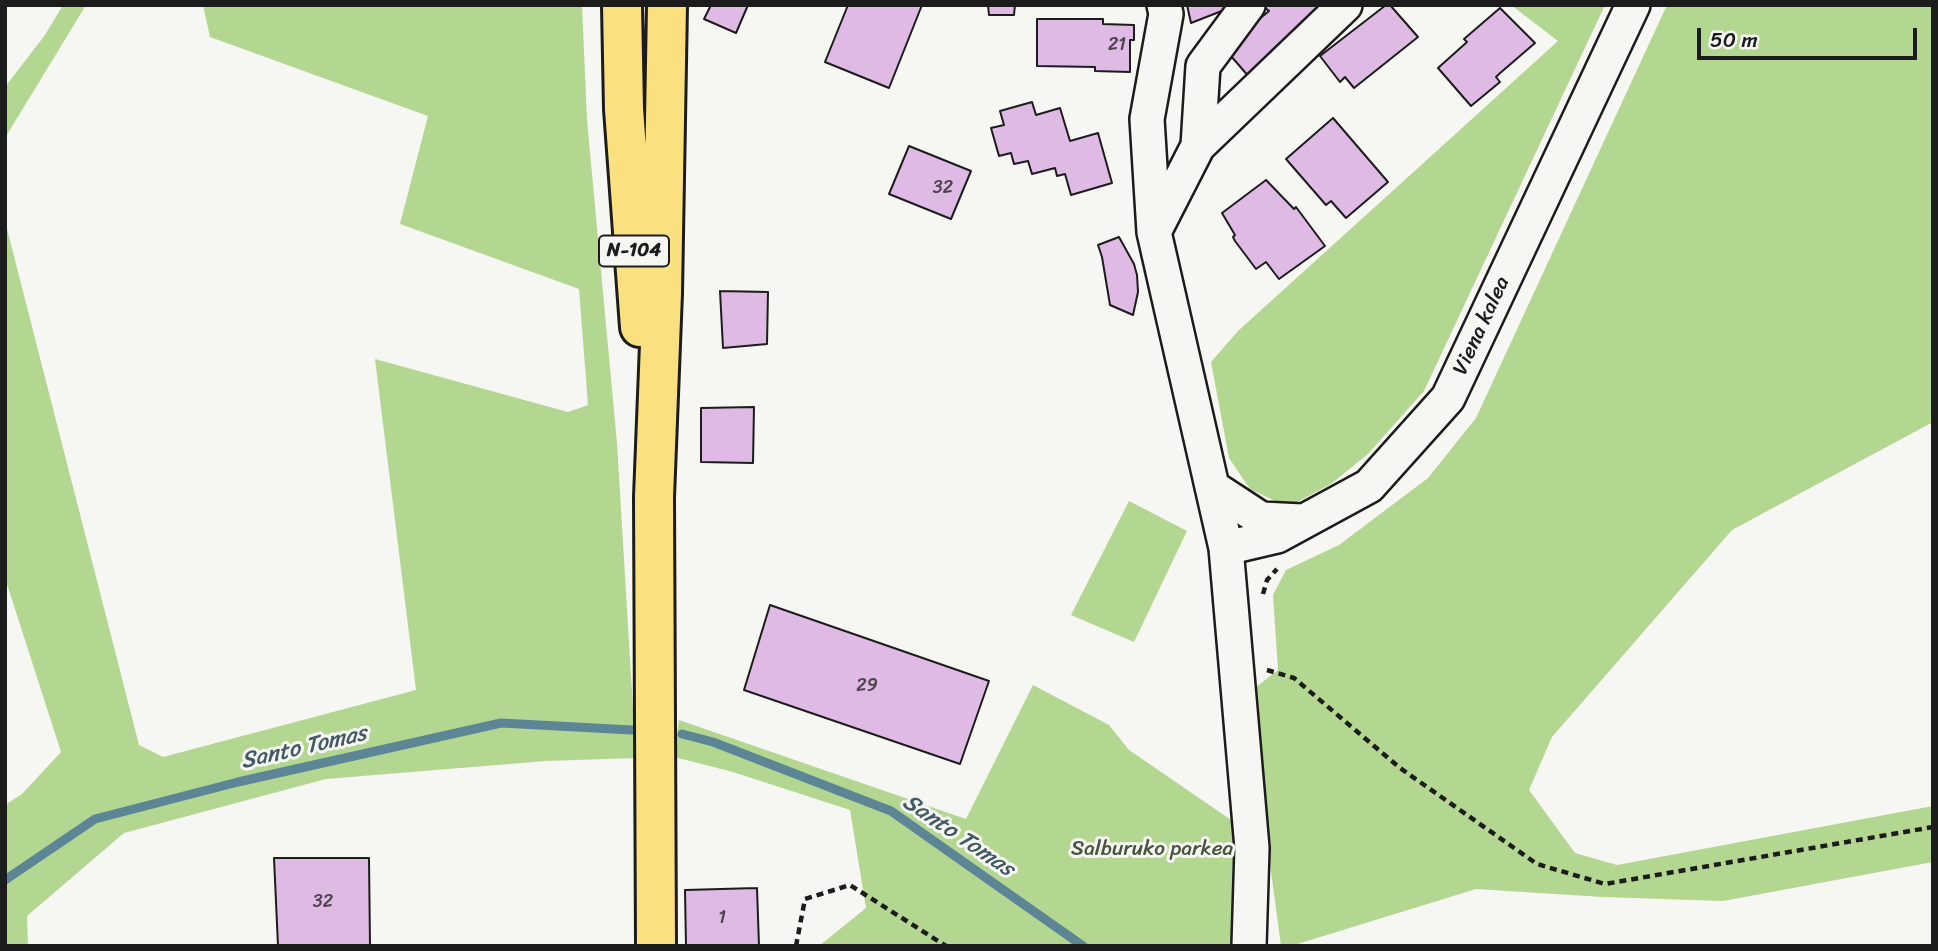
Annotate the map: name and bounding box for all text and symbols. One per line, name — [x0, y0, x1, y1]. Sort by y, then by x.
scale bar — [1700, 14, 1920, 58]
text: 50 m — [1710, 21, 1758, 59]
house number: 21 — [1108, 34, 1126, 56]
house number: 32 — [933, 177, 953, 199]
road number: N-104 — [599, 235, 669, 266]
street label: Viena kalea — [1448, 273, 1516, 379]
house number: 29 — [856, 675, 878, 697]
water label: Santo Tomas — [238, 720, 370, 776]
water label: Santo Tomas — [897, 789, 1019, 883]
park label: Salburuko parkea — [1071, 837, 1233, 863]
house number: 32 — [313, 891, 333, 913]
house number: 1 — [718, 907, 726, 929]

